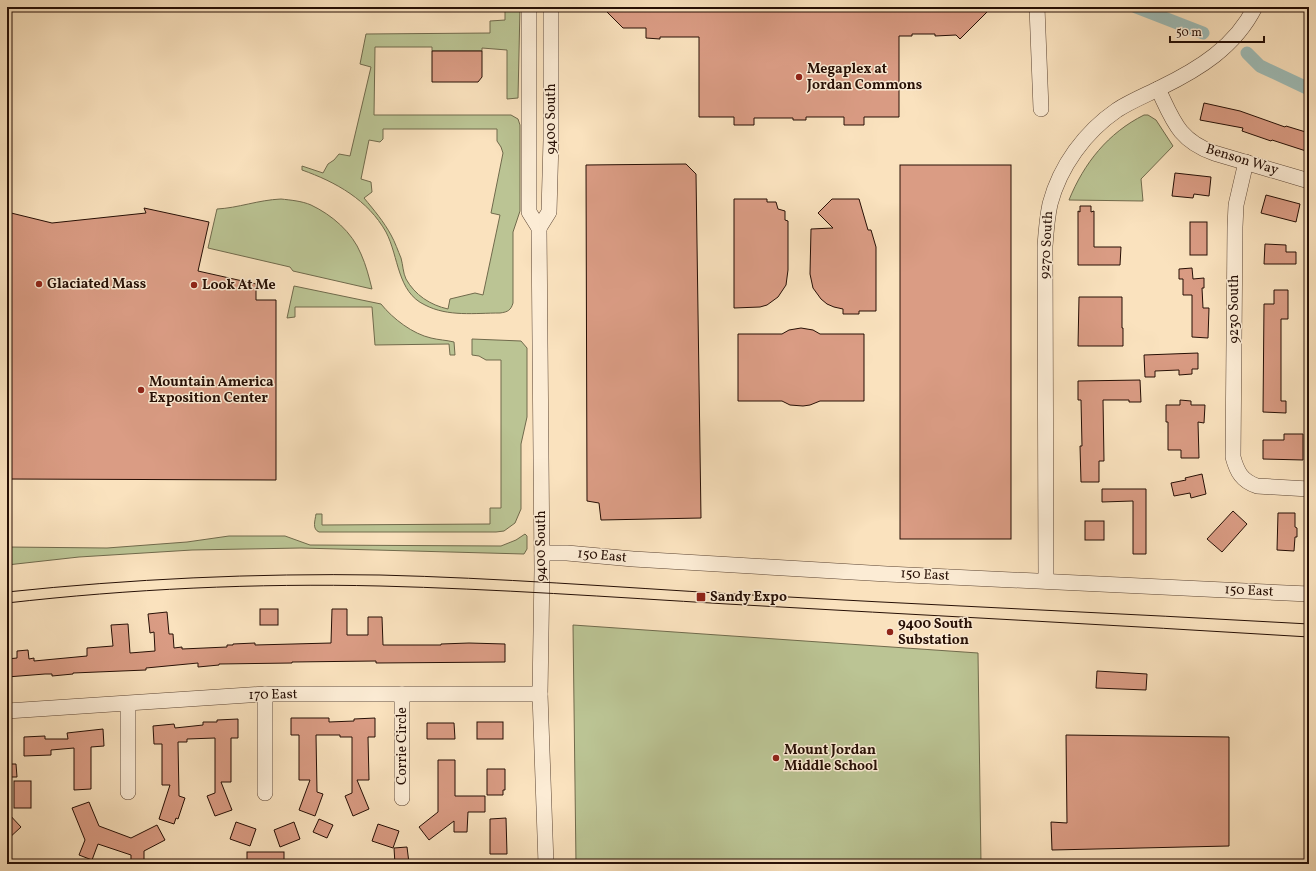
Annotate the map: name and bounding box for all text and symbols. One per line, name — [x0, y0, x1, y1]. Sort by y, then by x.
scale bar — [1170, 18, 1264, 44]
text: 50 m — [1176, 25, 1202, 41]
place label: Megaplex at Jordan Commons — [806, 60, 922, 95]
marker: Megaplex at Jordan Commons — [794, 72, 804, 82]
street label: 9400 South — [542, 83, 561, 155]
street label: Benson Way — [1203, 140, 1281, 180]
street label: 9270 South — [1036, 210, 1058, 280]
place label: Glaciated Mass — [47, 275, 146, 294]
street label: 9230 South — [1225, 275, 1244, 343]
place label: Look At Me — [202, 276, 276, 295]
marker: Glaciated Mass — [34, 279, 44, 289]
marker: Look At Me — [189, 280, 199, 290]
place label: Mountain America Exposition Center — [149, 373, 274, 408]
marker: Mountain America Exposition Center — [136, 385, 146, 395]
street label: 9400 South — [532, 510, 551, 582]
street label: 150 East — [577, 544, 628, 568]
street label: 150 East — [900, 564, 950, 586]
street label: 150 East — [1224, 580, 1274, 602]
place label: Sandy Expo — [710, 588, 787, 607]
marker: Sandy Expo — [695, 591, 707, 603]
place label: 9400 South Substation — [898, 615, 973, 650]
marker: 9400 South Substation — [885, 627, 895, 637]
street label: 170 East — [248, 685, 298, 705]
street label: Corrie Circle — [393, 707, 412, 785]
place label: Mount Jordan Middle School — [784, 741, 878, 776]
marker: Mount Jordan Middle School — [771, 753, 781, 763]

